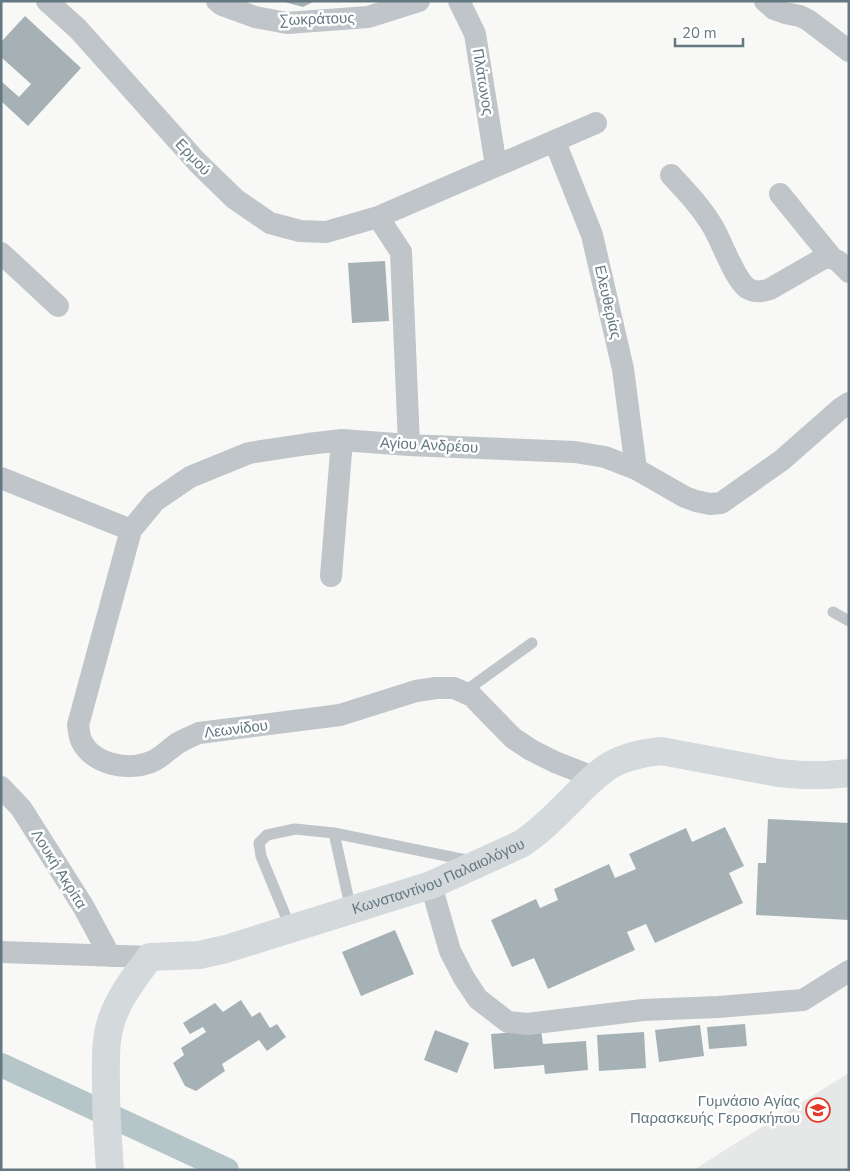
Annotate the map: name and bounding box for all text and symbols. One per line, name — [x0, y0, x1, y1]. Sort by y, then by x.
street label: Σωκράτους — [279, 8, 355, 30]
scale bar — [675, 15, 742, 47]
text: 20 m — [682, 23, 717, 43]
street label: Πλάτωνος — [468, 47, 498, 117]
street label: Ερμού — [171, 134, 215, 180]
street label: Ελευθερίας — [590, 263, 626, 341]
street label: Αγίου Ανδρέου — [379, 432, 479, 458]
street label: Λεωνίδου — [203, 715, 269, 743]
street label: Λουκή Ακρίτα — [27, 826, 92, 913]
street label: Κωνσταντίνου Παλαιολόγου — [350, 834, 528, 919]
place label: Γυμνάσιο Αγίας Παρασκευής Γεροσκήπου — [630, 1091, 800, 1128]
school or university icon: Γυμνάσιο Αγίας Παρασκευής Γεροσκήπου — [805, 1097, 831, 1123]

